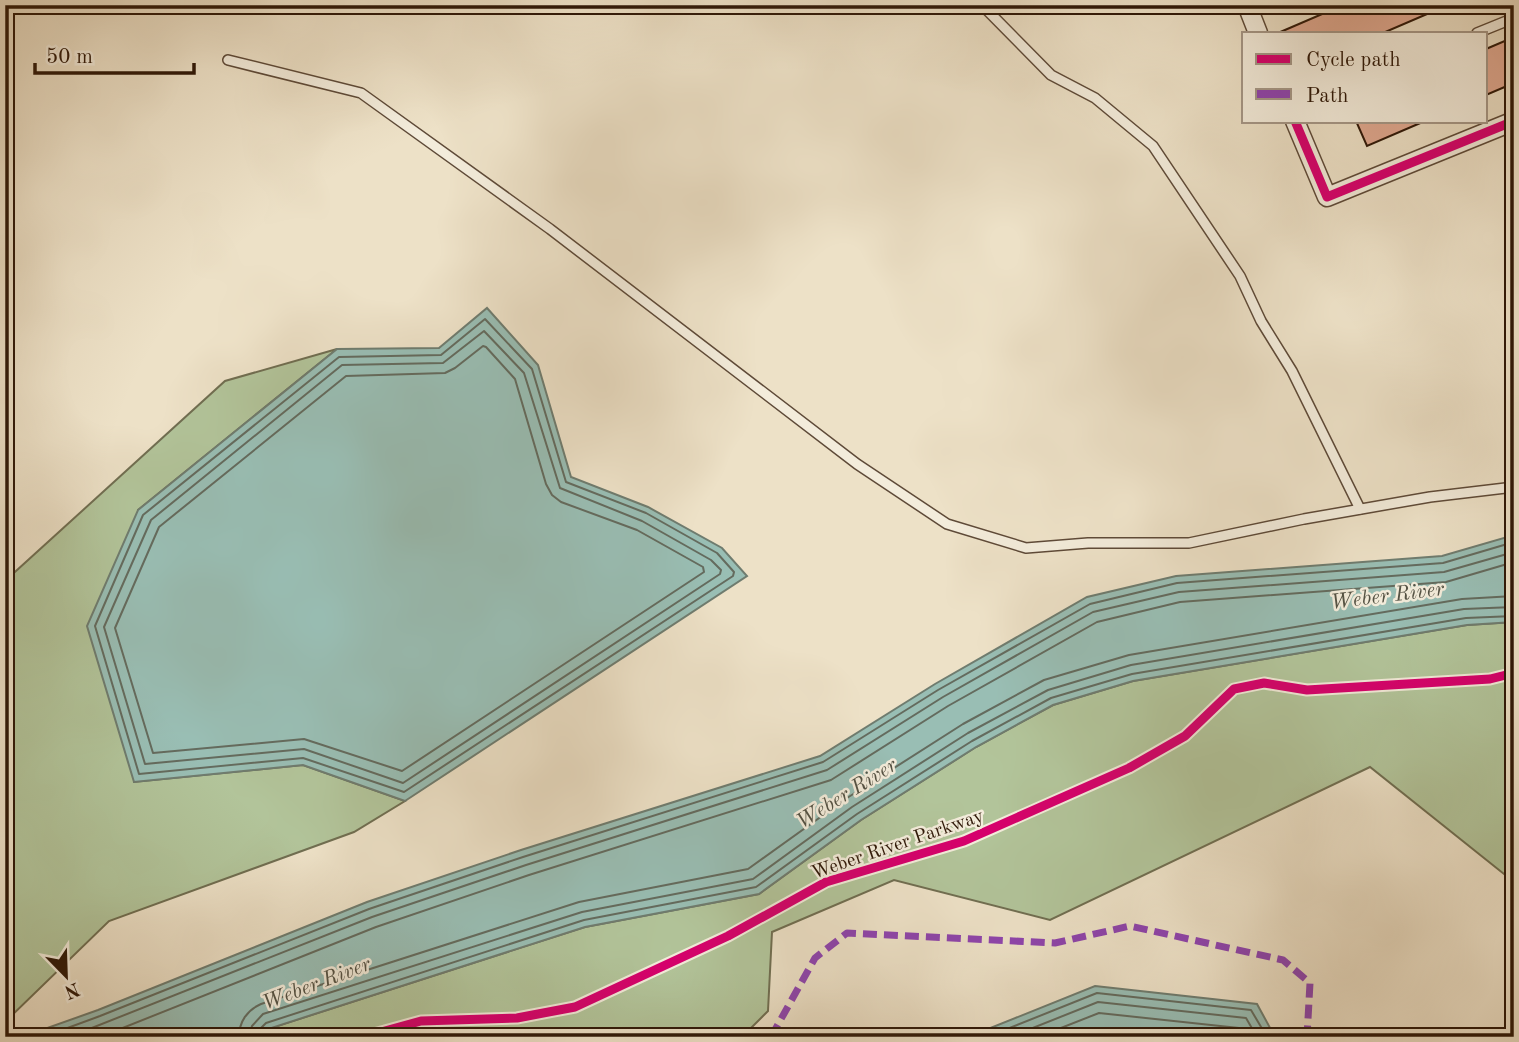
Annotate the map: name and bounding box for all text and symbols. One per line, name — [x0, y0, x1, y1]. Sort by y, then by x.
scale bar — [35, 32, 194, 76]
legend — [1242, 32, 1488, 122]
text: 50 m — [46, 47, 93, 68]
text: Cycle path — [1306, 50, 1401, 71]
text: Path — [1306, 86, 1349, 107]
water label: Weber River — [1329, 579, 1446, 614]
water label: Weber River — [793, 755, 902, 834]
street label: Weber River Parkway — [809, 807, 986, 884]
north arrow — [32, 940, 102, 1010]
water label: Weber River — [259, 954, 375, 1015]
text: N — [61, 978, 82, 1001]

